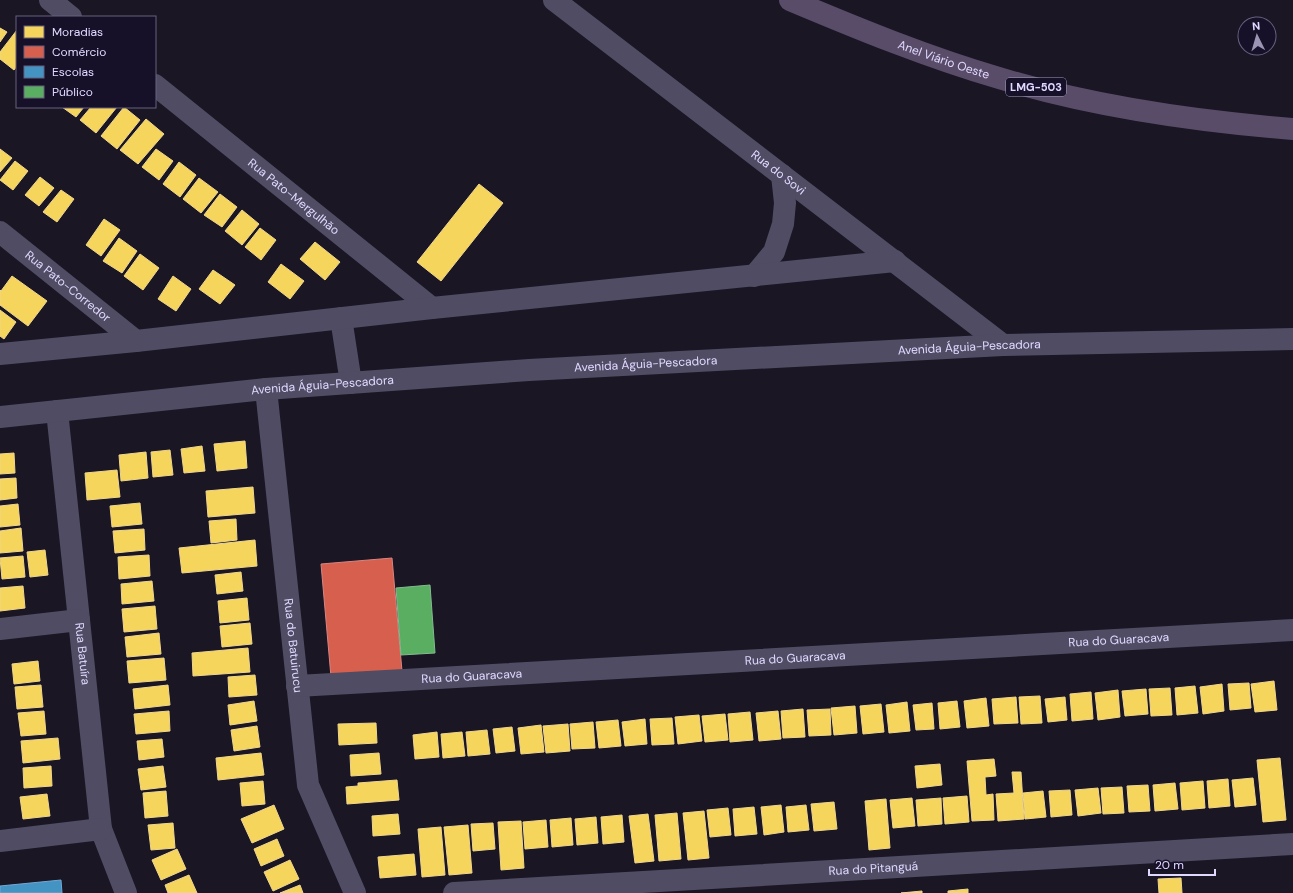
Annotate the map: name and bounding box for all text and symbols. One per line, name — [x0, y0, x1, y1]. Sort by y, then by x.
legend — [16, 16, 156, 108]
north arrow — [1237, 16, 1277, 56]
text: N — [1252, 19, 1261, 33]
text: Moradias — [52, 24, 103, 40]
street label: Anel Viário Oeste — [896, 36, 992, 83]
text: Comércio — [52, 44, 106, 60]
text: Escolas — [52, 64, 94, 80]
road number: LMG-503 — [1006, 78, 1066, 96]
text: Público — [52, 84, 93, 100]
street label: Rua do Sovi — [748, 146, 809, 199]
street label: Rua Pato-Mergulhão — [245, 155, 343, 238]
street label: Rua Pato-Corredor — [22, 247, 114, 326]
street label: Avenida Águia-Pescadora — [897, 336, 1041, 359]
street label: Avenida Águia-Pescadora — [574, 352, 718, 376]
street label: Avenida Águia-Pescadora — [250, 372, 394, 399]
street label: Rua do Batuirucu — [280, 598, 306, 694]
street label: Rua Batuíra — [71, 622, 94, 686]
street label: Rua do Guaracava — [1068, 629, 1170, 651]
street label: Rua do Guaracava — [744, 647, 846, 669]
street label: Rua do Guaracava — [421, 665, 523, 687]
scale bar — [1149, 851, 1215, 877]
text: 20 m — [1155, 857, 1184, 873]
street label: Rua do Pitanguá — [828, 858, 919, 879]

